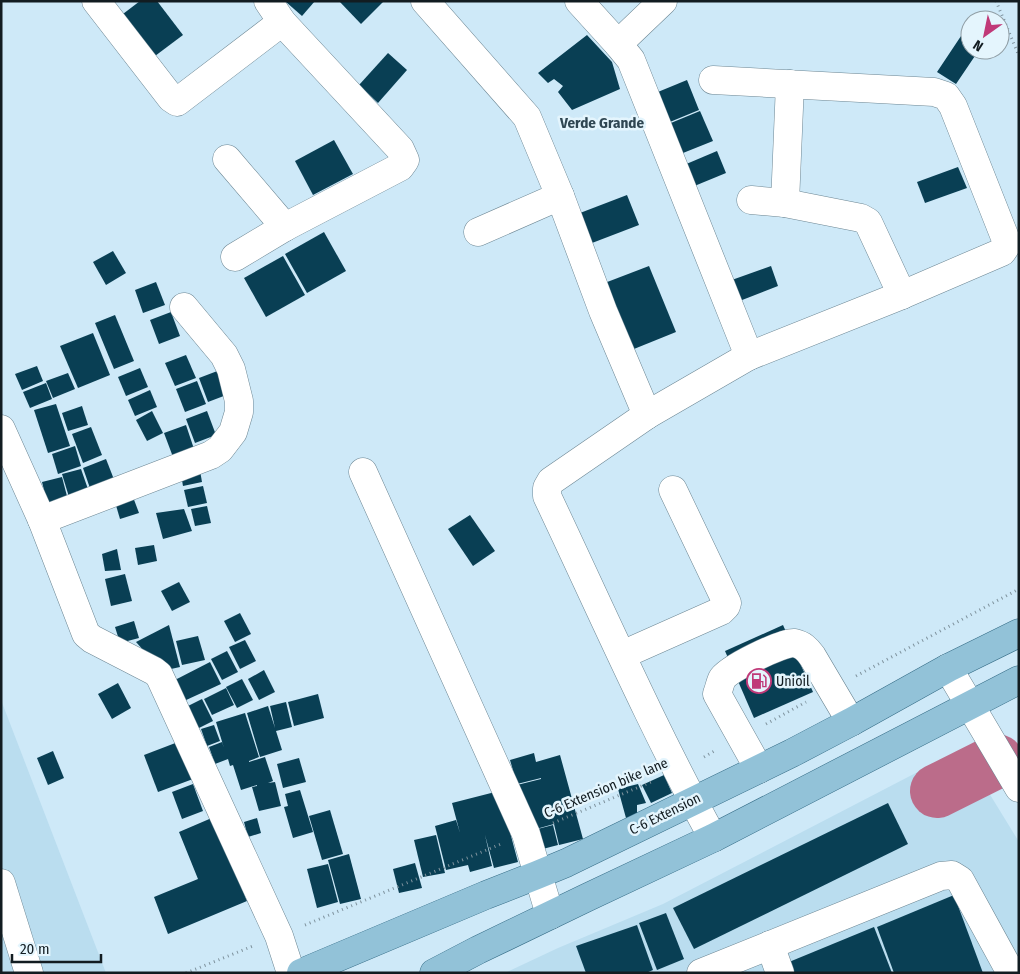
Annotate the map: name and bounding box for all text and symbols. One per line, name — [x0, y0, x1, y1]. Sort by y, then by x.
north arrow — [960, 10, 1010, 60]
text: N — [970, 36, 986, 55]
district label: Verde Grande — [559, 114, 644, 132]
fuel station icon: Unioil — [746, 668, 772, 694]
place label: Unioil — [776, 673, 810, 690]
street label: C-6 Extension bike lane — [542, 754, 670, 822]
street label: C-6 Extension — [627, 790, 703, 838]
scale bar — [12, 932, 101, 964]
text: 20 m — [20, 940, 50, 958]

